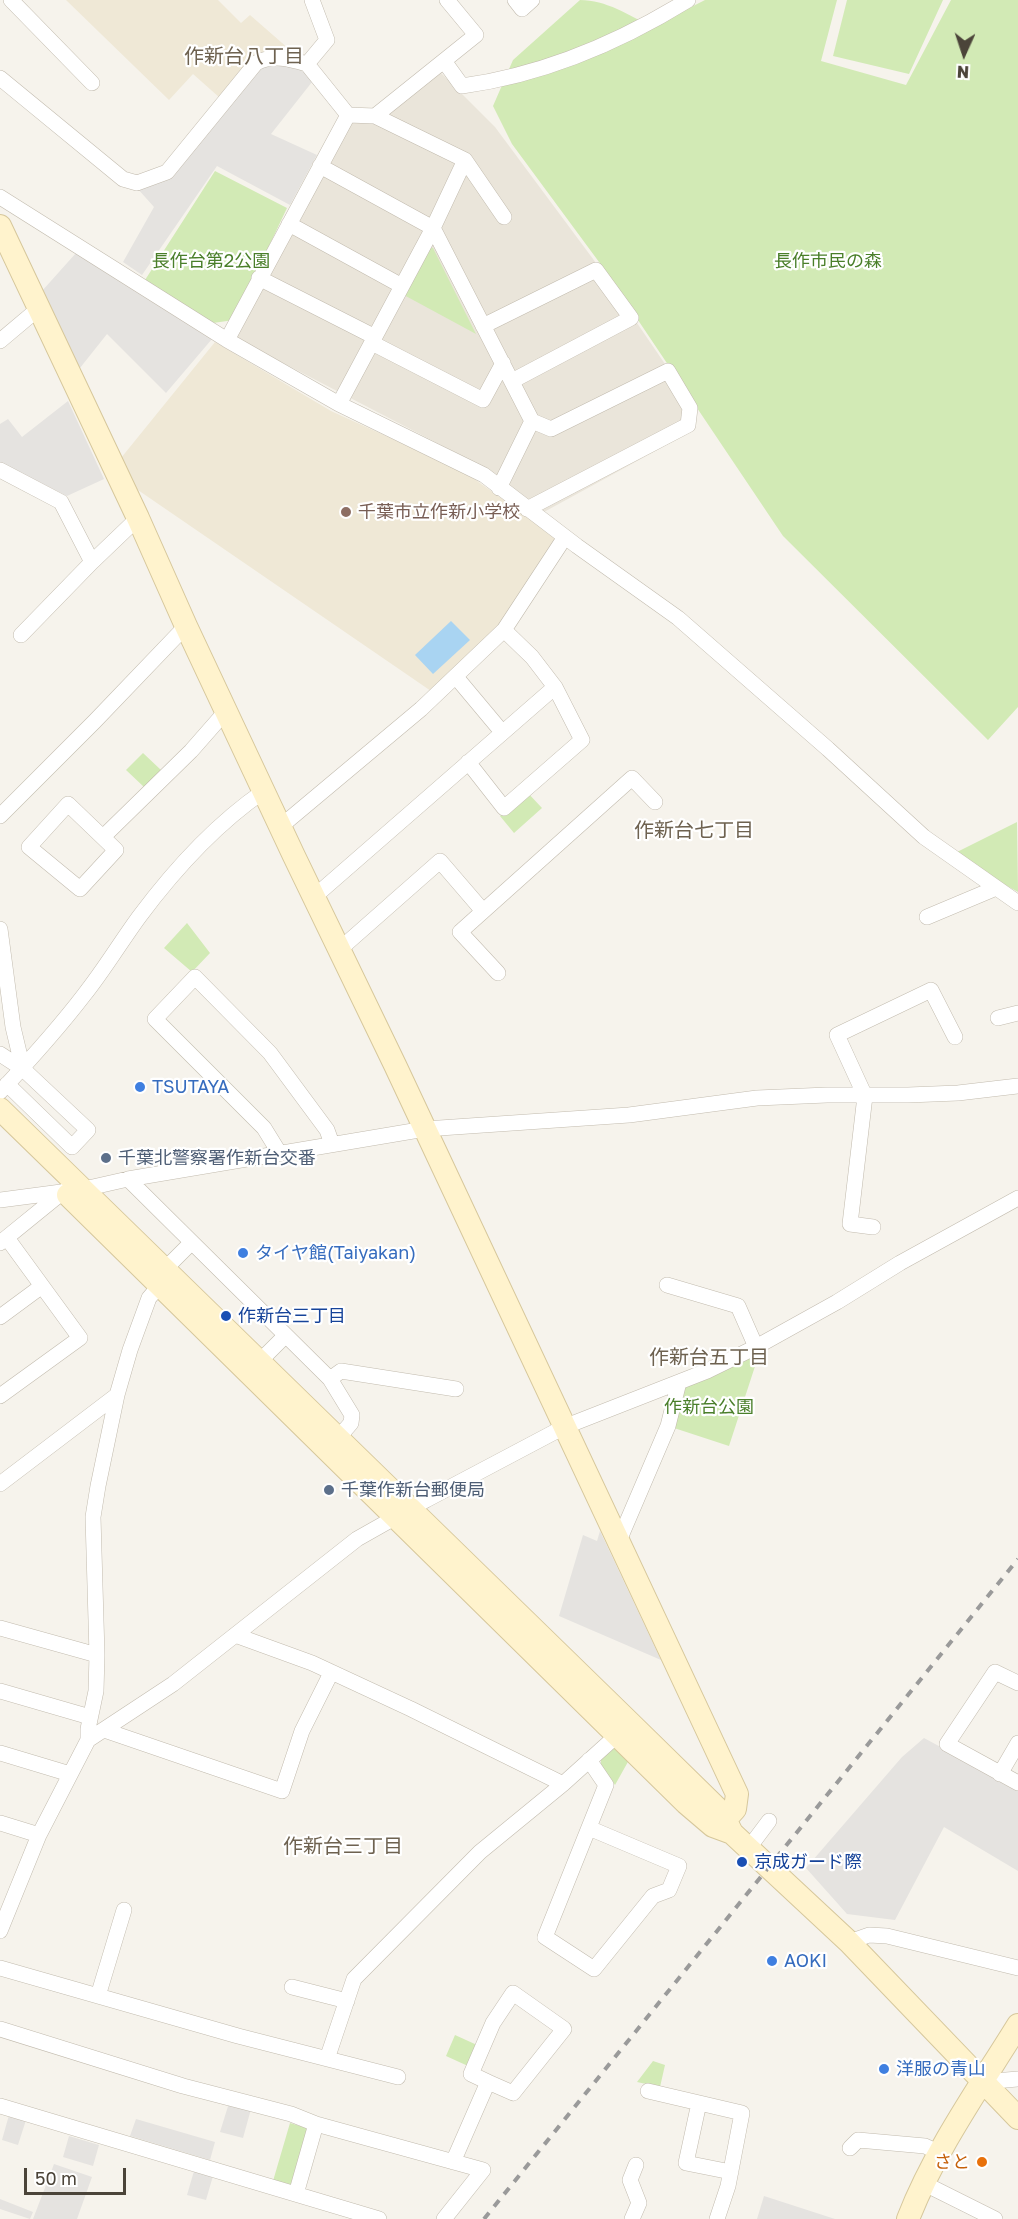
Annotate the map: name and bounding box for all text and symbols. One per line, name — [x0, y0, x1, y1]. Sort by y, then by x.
north arrow — [934, 24, 994, 84]
district label: 作新台八丁目 — [184, 45, 304, 69]
text: N — [956, 62, 970, 82]
park label: 長作台第2公園 — [152, 250, 270, 272]
park label: 長作市民の森 — [774, 250, 882, 272]
place label: 千葉市立作新小学校 — [358, 501, 520, 523]
marker: 千葉市立作新小学校 — [339, 505, 353, 519]
district label: 作新台七丁目 — [634, 819, 754, 843]
place label: TSUTAYA — [152, 1076, 229, 1098]
marker: TSUTAYA — [133, 1080, 147, 1094]
place label: 千葉北警察署作新台交番 — [118, 1147, 316, 1169]
marker: 千葉北警察署作新台交番 — [99, 1151, 113, 1165]
place label: タイヤ館(Taiyakan) — [255, 1242, 416, 1264]
marker: タイヤ館(Taiyakan) — [236, 1246, 250, 1260]
place label: 作新台三丁目 — [238, 1305, 346, 1327]
marker: 作新台三丁目 — [219, 1309, 233, 1323]
district label: 作新台五丁目 — [649, 1346, 769, 1370]
park label: 作新台公園 — [664, 1396, 754, 1418]
place label: 千葉作新台郵便局 — [341, 1479, 485, 1501]
marker: 千葉作新台郵便局 — [322, 1483, 336, 1497]
district label: 作新台三丁目 — [283, 1835, 403, 1859]
place label: 京成ガード際 — [754, 1851, 862, 1873]
marker: 京成ガード際 — [735, 1855, 749, 1869]
place label: AOKI — [784, 1950, 827, 1972]
marker: AOKI — [765, 1954, 779, 1968]
place label: 洋服の青山 — [896, 2058, 986, 2080]
marker: 洋服の青山 — [877, 2062, 891, 2076]
place label: さと — [934, 2151, 970, 2173]
marker: さと — [975, 2155, 989, 2169]
scale bar — [27, 2156, 129, 2194]
text: 50 m — [35, 2167, 77, 2189]

